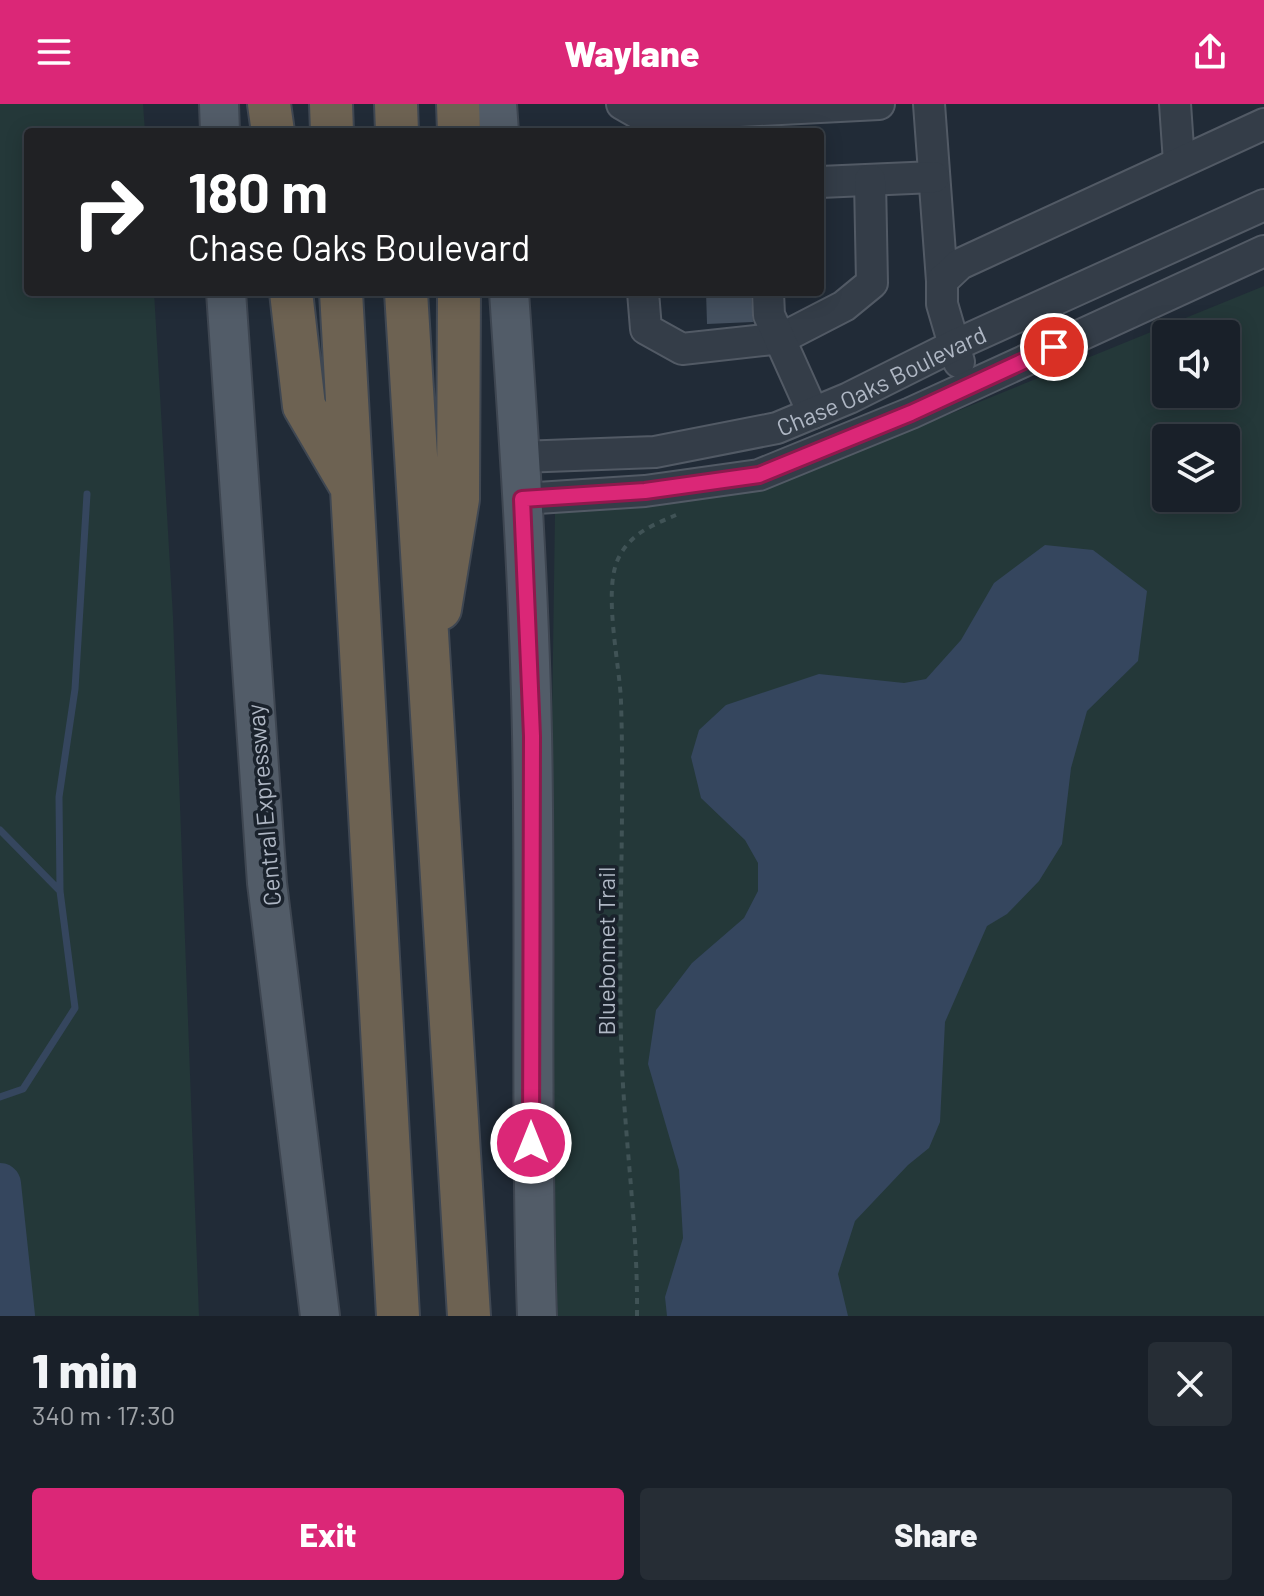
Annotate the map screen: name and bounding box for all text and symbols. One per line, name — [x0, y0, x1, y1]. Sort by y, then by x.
icon: menu — [32, 30, 76, 74]
icon: share — [1188, 30, 1232, 74]
text: Waylane — [564, 31, 700, 74]
text: 180 m — [188, 157, 328, 224]
icon: right — [56, 160, 160, 264]
text: Chase Oaks Boulevard — [188, 225, 530, 268]
pin — [1020, 313, 1088, 381]
street label: Chase Oaks Boulevard — [772, 319, 990, 441]
map controls — [1152, 320, 1240, 512]
button: sound — [1152, 320, 1240, 408]
icon: arrive — [1032, 325, 1076, 369]
button: layers — [1152, 424, 1240, 512]
street label: Central Expressway — [240, 703, 286, 907]
street label: Bluebonnet Trail — [591, 866, 620, 1036]
position arrow — [489, 1101, 573, 1185]
text: 1 min — [32, 1340, 138, 1398]
button: close — [1148, 1342, 1232, 1426]
text: 340 m · 17:30 — [32, 1399, 175, 1430]
button: Exit — [32, 1488, 624, 1580]
button: Share — [640, 1488, 1232, 1580]

